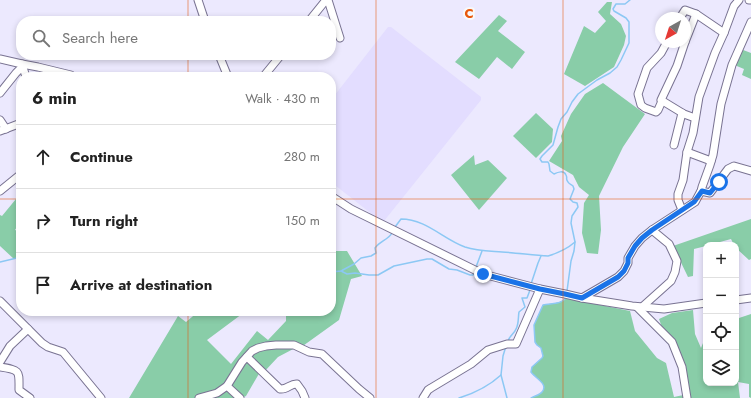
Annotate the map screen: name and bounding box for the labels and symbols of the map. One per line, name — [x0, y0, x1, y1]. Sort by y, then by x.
text: C — [464, 4, 474, 23]
north arrow — [655, 12, 691, 48]
route start — [710, 173, 728, 191]
route end — [474, 265, 492, 283]

